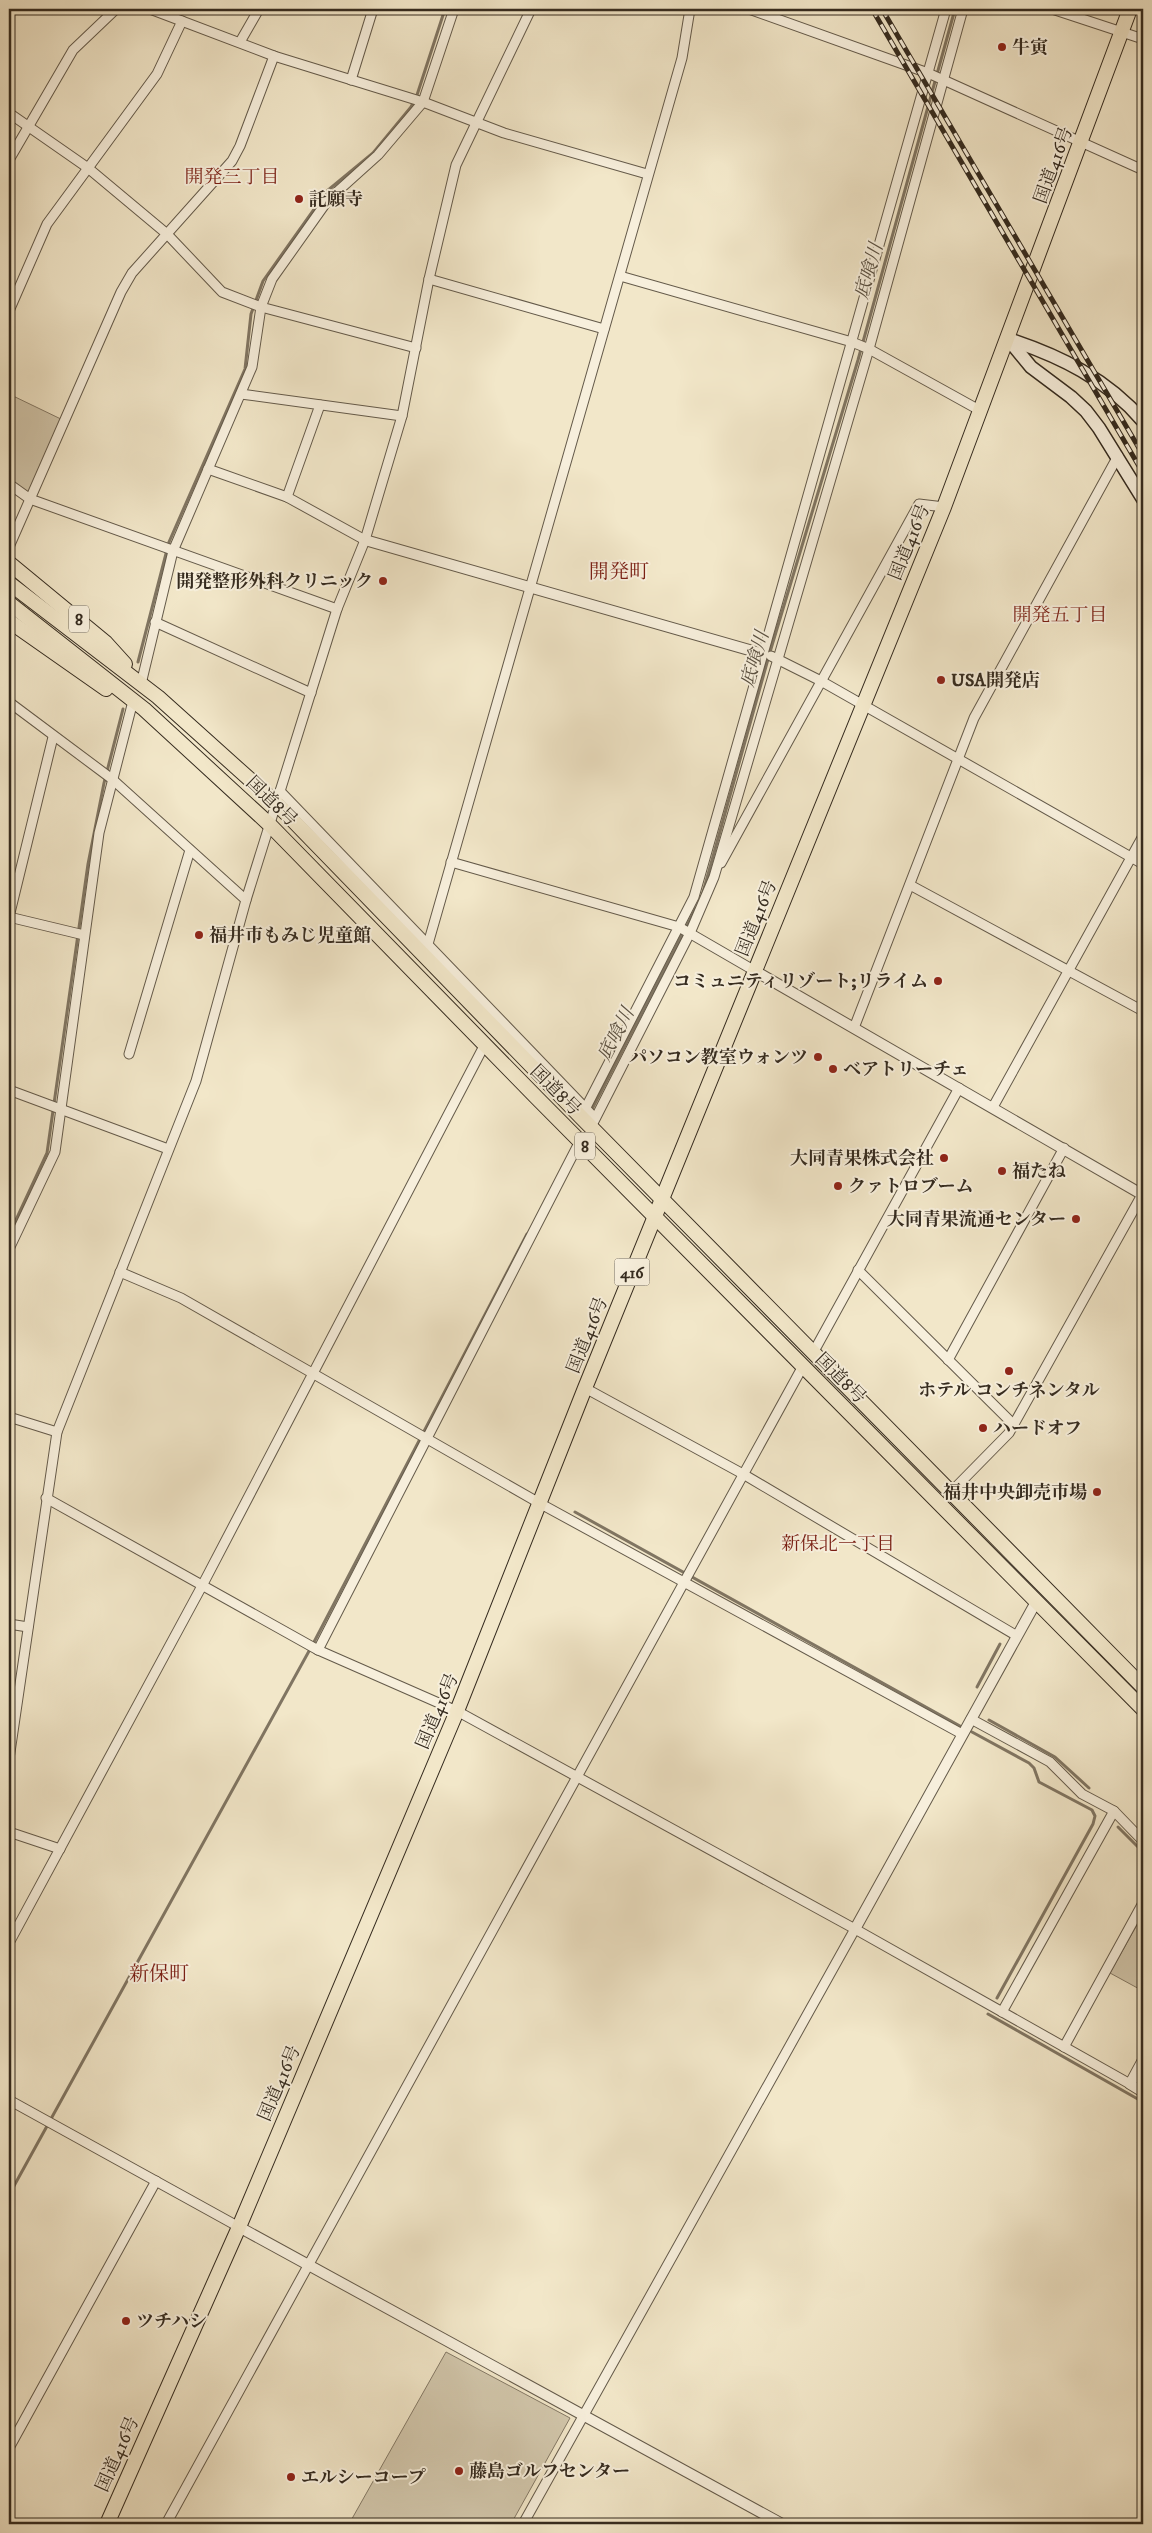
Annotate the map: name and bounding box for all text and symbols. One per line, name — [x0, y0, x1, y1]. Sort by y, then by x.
place label: 牛寅 — [1012, 37, 1048, 59]
marker: 牛寅 — [996, 41, 1008, 53]
street label: 国道416号 — [1030, 124, 1078, 207]
district label: 開発三丁目 — [184, 166, 280, 189]
place label: 託願寺 — [309, 189, 363, 211]
marker: 託願寺 — [293, 193, 305, 205]
water label: 底喰川 — [851, 239, 889, 302]
street label: 国道416号 — [885, 501, 935, 584]
district label: 開発町 — [589, 560, 649, 585]
place label: 開発整形外科クリニック — [176, 571, 373, 593]
marker: 開発整形外科クリニック — [377, 575, 389, 587]
district label: 開発五丁目 — [1012, 604, 1108, 627]
road number: 8 — [69, 606, 89, 632]
water label: 底喰川 — [737, 627, 775, 690]
place label: USA開発店 — [951, 670, 1040, 692]
marker: USA開発店 — [935, 674, 947, 686]
street label: 国道8号 — [241, 772, 302, 832]
street label: 国道416号 — [732, 877, 782, 960]
place label: 福井市もみじ児童館 — [209, 925, 371, 947]
marker: 福井市もみじ児童館 — [193, 929, 205, 941]
place label: コミュニティリゾート;リライム — [673, 971, 928, 993]
marker: コミュニティリゾート;リライム — [932, 975, 944, 987]
water label: 底喰川 — [593, 1002, 640, 1065]
place label: パソコン教室ウォンツ — [629, 1047, 808, 1069]
marker: パソコン教室ウォンツ — [812, 1051, 824, 1063]
place label: ベアトリーチェ — [843, 1059, 968, 1081]
street label: 国道8号 — [525, 1061, 585, 1121]
marker: ベアトリーチェ — [827, 1063, 839, 1075]
road number: 8 — [575, 1132, 595, 1160]
place label: 大同青果株式会社 — [790, 1148, 934, 1170]
marker: 大同青果株式会社 — [938, 1152, 950, 1164]
place label: 福たね — [1012, 1161, 1066, 1183]
marker: 福たね — [996, 1165, 1008, 1177]
place label: クァトロブーム — [848, 1176, 973, 1198]
marker: クァトロブーム — [832, 1180, 844, 1192]
place label: 大同青果流通センター — [887, 1209, 1066, 1231]
marker: 大同青果流通センター — [1070, 1213, 1082, 1225]
road number: 416 — [614, 1258, 650, 1286]
street label: 国道416号 — [563, 1294, 613, 1377]
street label: 国道8号 — [810, 1349, 870, 1409]
marker: ホテル コンチネンタル — [1003, 1365, 1015, 1377]
place label: ホテル コンチネンタル — [918, 1380, 1100, 1402]
place label: ハードオフ — [993, 1418, 1082, 1440]
marker: ハードオフ — [977, 1422, 989, 1434]
place label: 福井中央卸売市場 — [943, 1482, 1087, 1504]
marker: 福井中央卸売市場 — [1091, 1486, 1103, 1498]
district label: 新保北一丁目 — [781, 1533, 895, 1556]
street label: 国道416号 — [412, 1670, 464, 1753]
district label: 新保町 — [129, 1962, 189, 1987]
street label: 国道416号 — [254, 2042, 306, 2125]
place label: ツチハシ — [136, 2311, 207, 2333]
marker: ツチハシ — [120, 2315, 132, 2327]
street label: 国道416号 — [92, 2413, 144, 2496]
place label: 藤島ゴルフセンター — [469, 2461, 630, 2483]
marker: 藤島ゴルフセンター — [453, 2465, 465, 2477]
place label: エルシーコープ — [301, 2467, 426, 2489]
marker: エルシーコープ — [285, 2471, 297, 2483]

